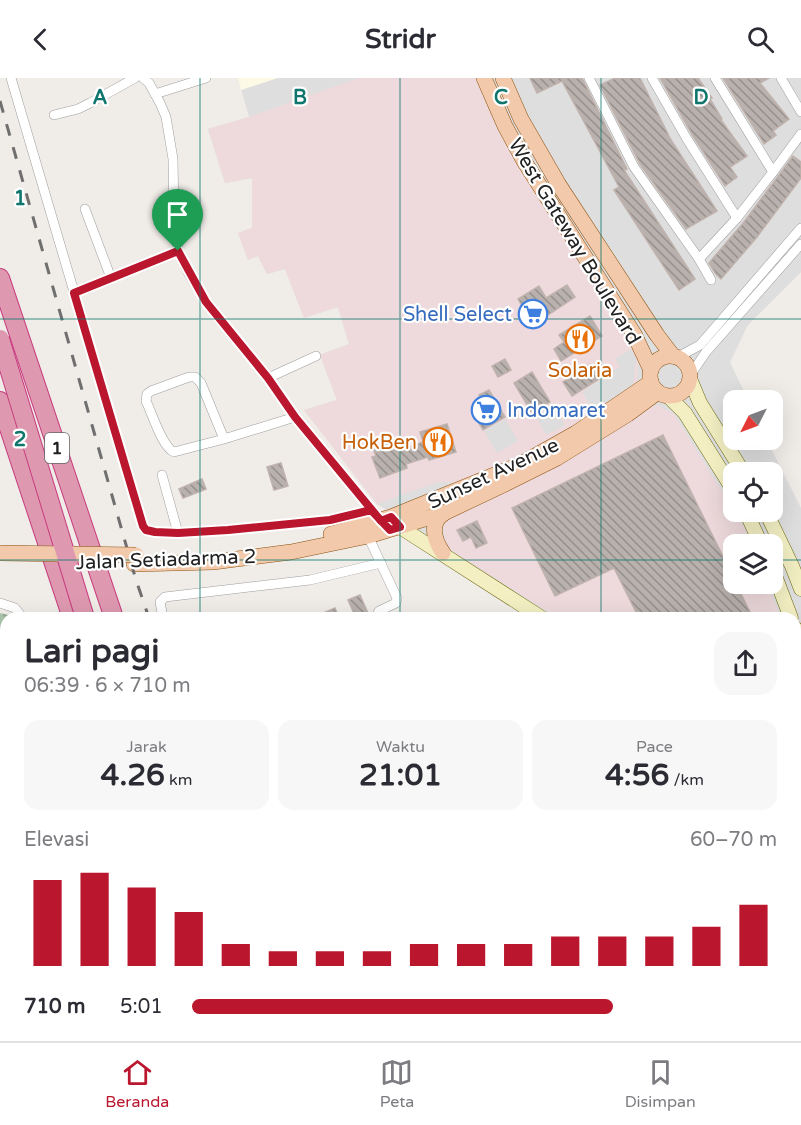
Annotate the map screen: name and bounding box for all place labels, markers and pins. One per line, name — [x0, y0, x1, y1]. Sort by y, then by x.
pin — [152, 189, 203, 251]
supermarket icon: Shell Select — [517, 298, 549, 330]
place label: Shell Select — [403, 303, 512, 327]
restaurant icon: Solaria — [564, 323, 596, 355]
place label: Solaria — [548, 359, 612, 383]
supermarket icon: Indomaret — [470, 394, 502, 426]
place label: Indomaret — [507, 399, 606, 423]
restaurant icon: HokBen — [422, 426, 454, 458]
place label: HokBen — [342, 431, 417, 455]

